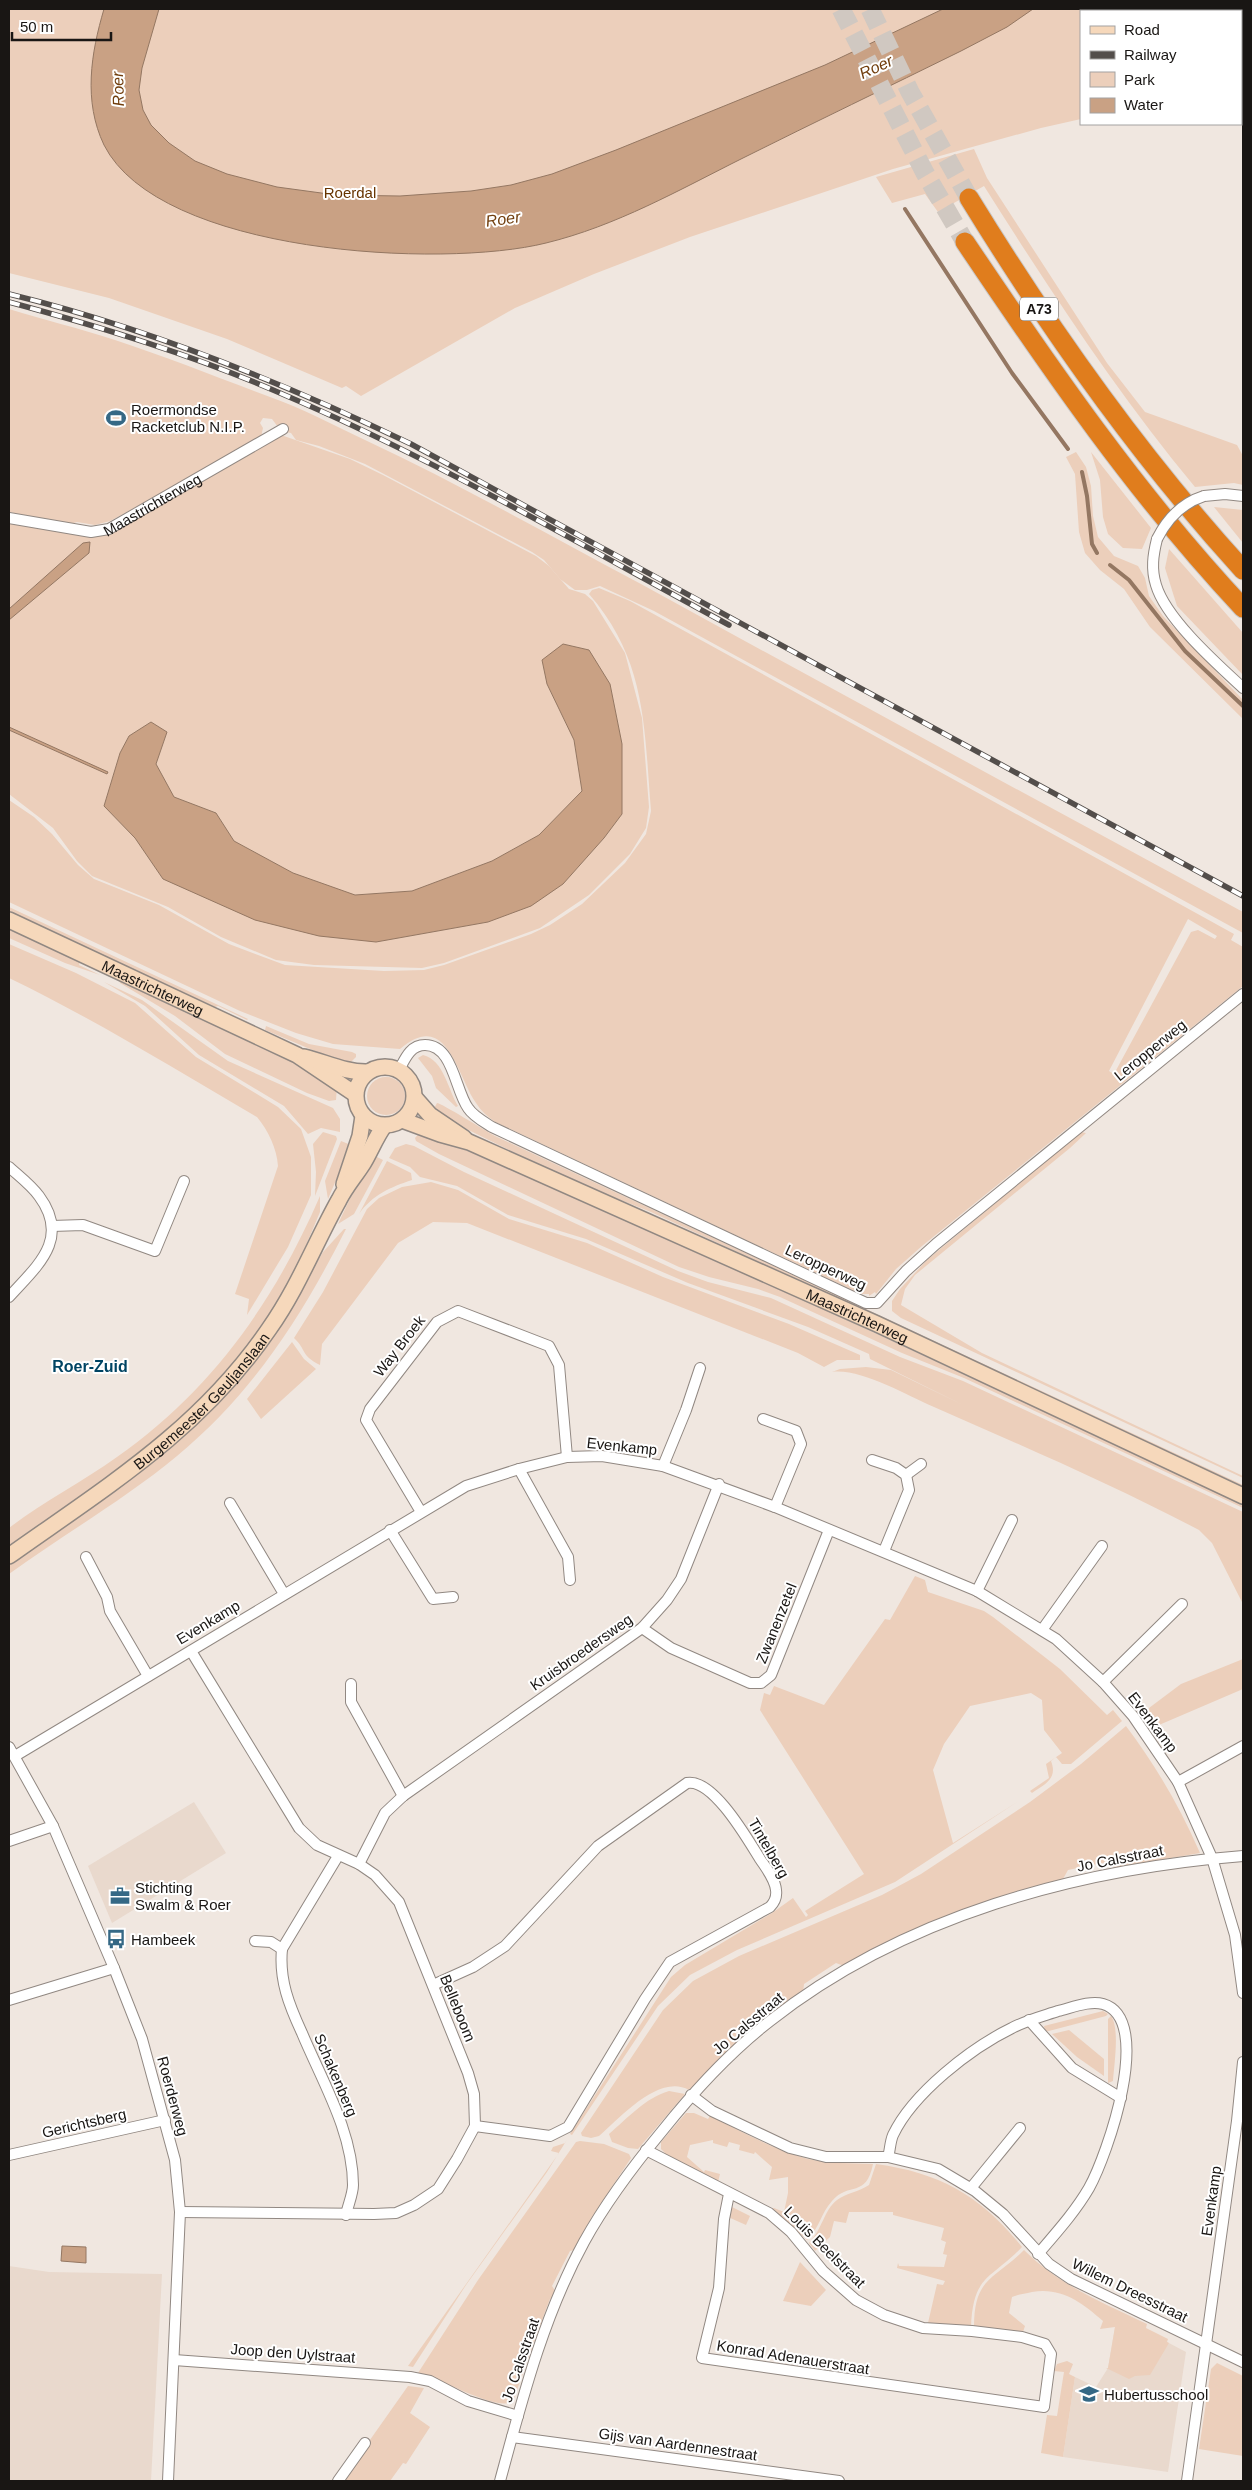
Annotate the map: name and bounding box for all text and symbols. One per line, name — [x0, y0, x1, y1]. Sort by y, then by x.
scale bar — [12, 10, 111, 42]
legend — [1080, 10, 1242, 125]
text: 50 m — [20, 18, 53, 35]
text: Road — [1124, 21, 1160, 38]
text: Railway — [1124, 46, 1177, 63]
water label: Roer — [857, 52, 896, 82]
water label: Roer — [109, 71, 127, 107]
text: Park — [1124, 71, 1155, 88]
text: Water — [1124, 96, 1163, 113]
park label: Roerdal — [324, 184, 376, 201]
water label: Roer — [485, 208, 522, 230]
road number: A73 — [1020, 298, 1058, 320]
place label: Roermondse Racketclub N.I.P. — [131, 401, 245, 435]
sports icon: Roermondse Racketclub N.I.P. — [105, 407, 127, 429]
street label: Maastrichterweg — [100, 470, 204, 539]
street label: Maastrichterweg — [100, 956, 206, 1019]
street label: Leropperweg — [1111, 1016, 1189, 1084]
street label: Leropperweg — [783, 1241, 869, 1293]
street label: Maastrichterweg — [804, 1285, 911, 1346]
street label: Way Broek — [370, 1312, 428, 1380]
street label: Burgemeester Geuljanslaan — [130, 1329, 272, 1473]
district label: Roer-Zuid — [52, 1358, 128, 1375]
street label: Evenkamp — [586, 1434, 658, 1458]
street label: Zwanenzetel — [752, 1580, 800, 1666]
street label: Evenkamp — [173, 1596, 243, 1648]
street label: Kruisbroedersweg — [527, 1610, 635, 1694]
street label: Evenkamp — [1125, 1689, 1181, 1755]
street label: Tintelberg — [745, 1815, 793, 1881]
street label: Jo Calsstraat — [1075, 1841, 1165, 1875]
place label: Stichting Swalm & Roer — [135, 1879, 231, 1913]
office icon: Stichting Swalm & Roer — [109, 1885, 131, 1907]
bus stop icon: Hambeek — [105, 1928, 127, 1950]
place label: Hambeek — [131, 1931, 196, 1948]
street label: Belleboom — [437, 1972, 479, 2044]
street label: Jo Calsstraat — [709, 1988, 788, 2058]
street label: Schakenberg — [311, 2031, 361, 2119]
street label: Roerderweg — [154, 2054, 192, 2138]
street label: Gerichtsberg — [40, 2105, 128, 2141]
street label: Evenkamp — [1198, 2165, 1224, 2237]
street label: Louis Beelstraat — [781, 2203, 870, 2292]
street label: Willem Dreesstraat — [1069, 2255, 1191, 2326]
street label: Jo Calsstraat — [498, 2315, 543, 2404]
street label: Konrad Adenauerstraat — [715, 2337, 871, 2378]
street label: Joop den Uylstraat — [230, 2340, 357, 2366]
school or university icon: Hubertusschool — [1078, 2383, 1100, 2405]
place label: Hubertusschool — [1104, 2386, 1208, 2403]
street label: Gijs van Aardennestraat — [598, 2424, 759, 2464]

